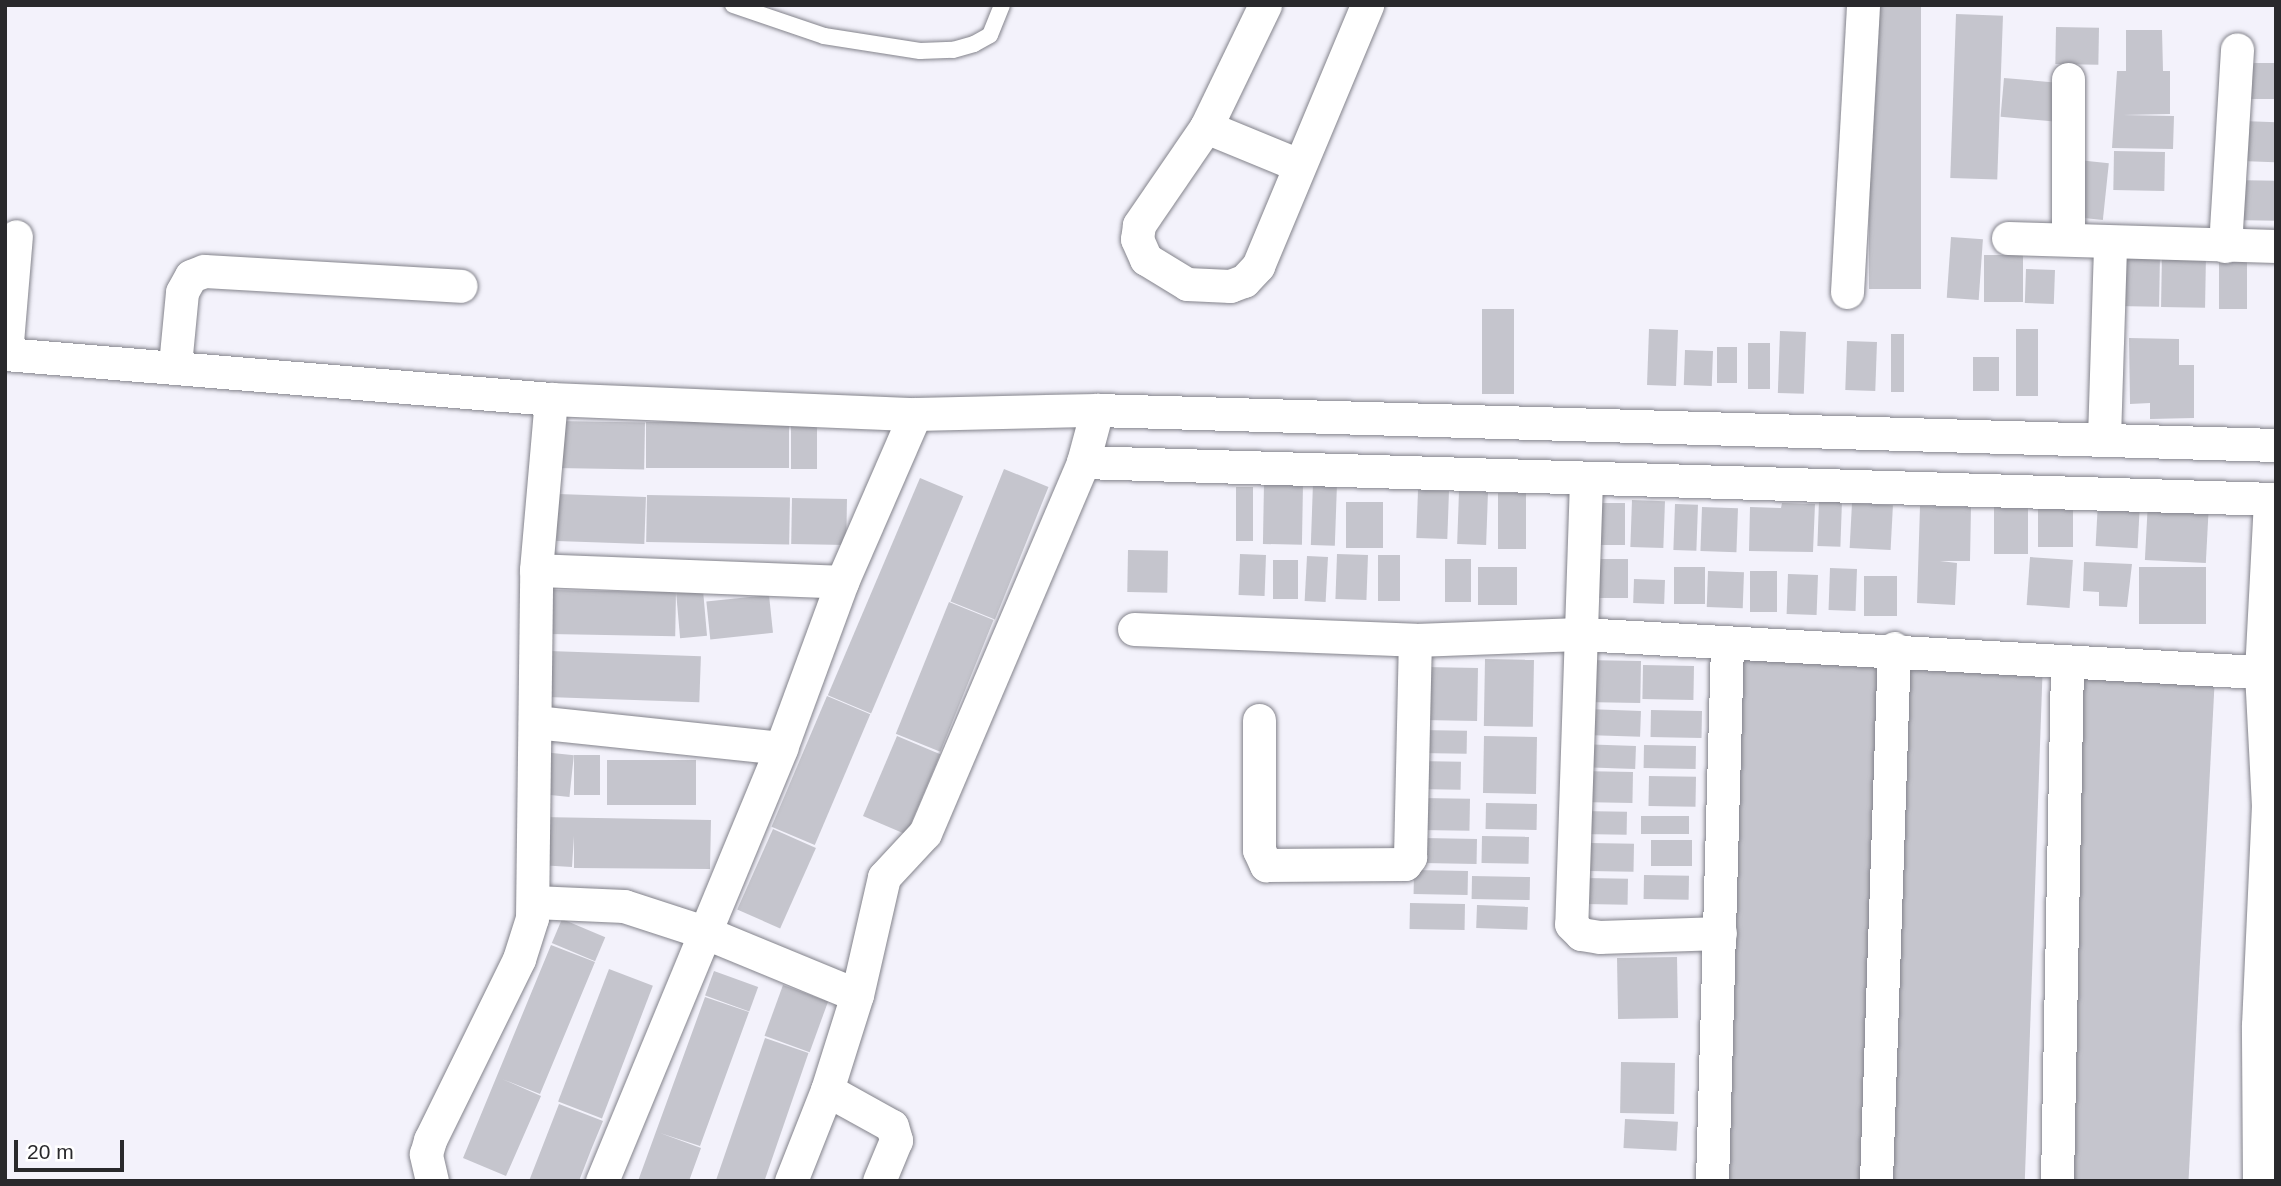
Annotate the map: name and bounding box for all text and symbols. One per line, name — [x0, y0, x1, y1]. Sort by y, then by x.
scale bar — [18, 1126, 128, 1170]
text: 20 m — [27, 1140, 74, 1163]

